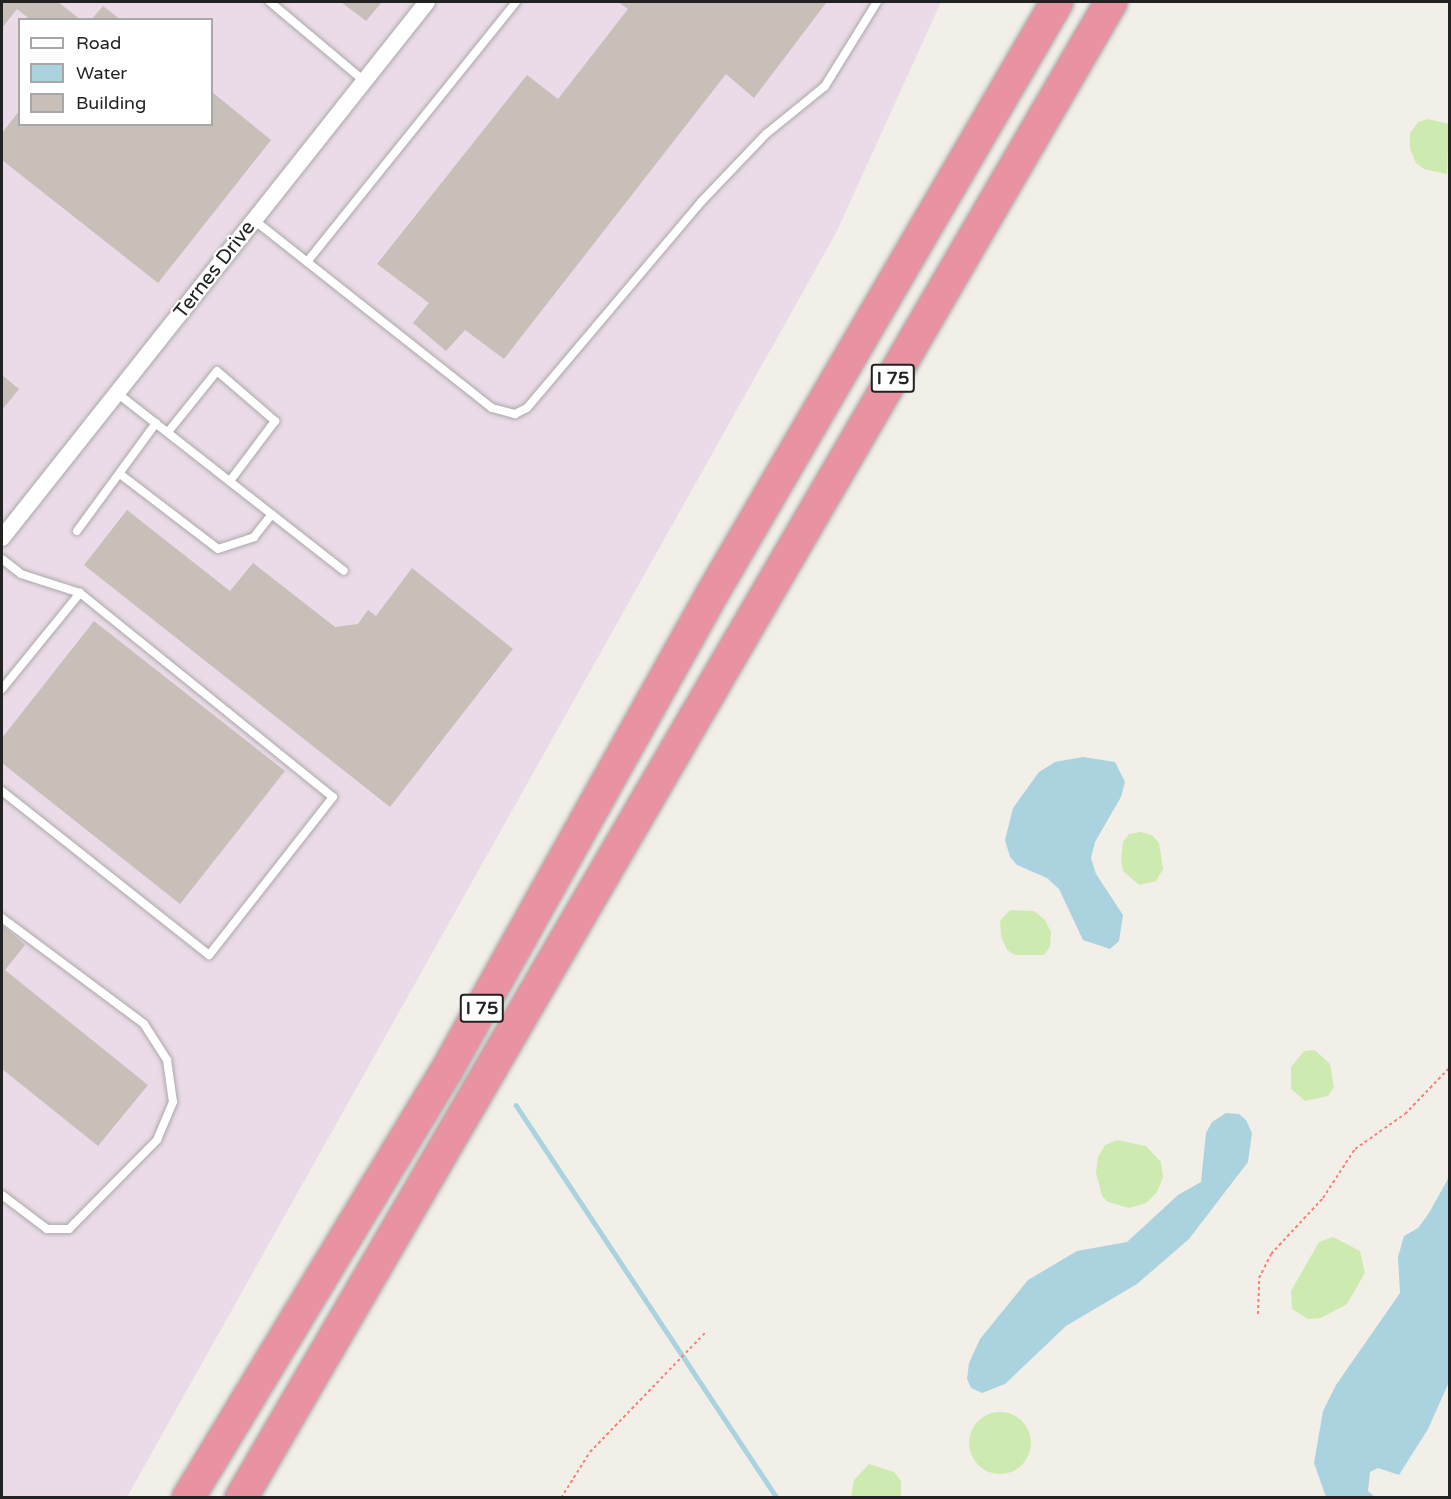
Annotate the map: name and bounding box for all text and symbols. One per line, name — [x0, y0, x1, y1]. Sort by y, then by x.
legend — [18, 18, 213, 126]
text: Road — [76, 32, 121, 54]
text: Water — [76, 62, 127, 84]
text: Building — [76, 92, 146, 114]
street label: Ternes Drive — [169, 216, 261, 324]
road number: I 75 — [870, 363, 916, 393]
road number: I 75 — [460, 993, 504, 1023]

